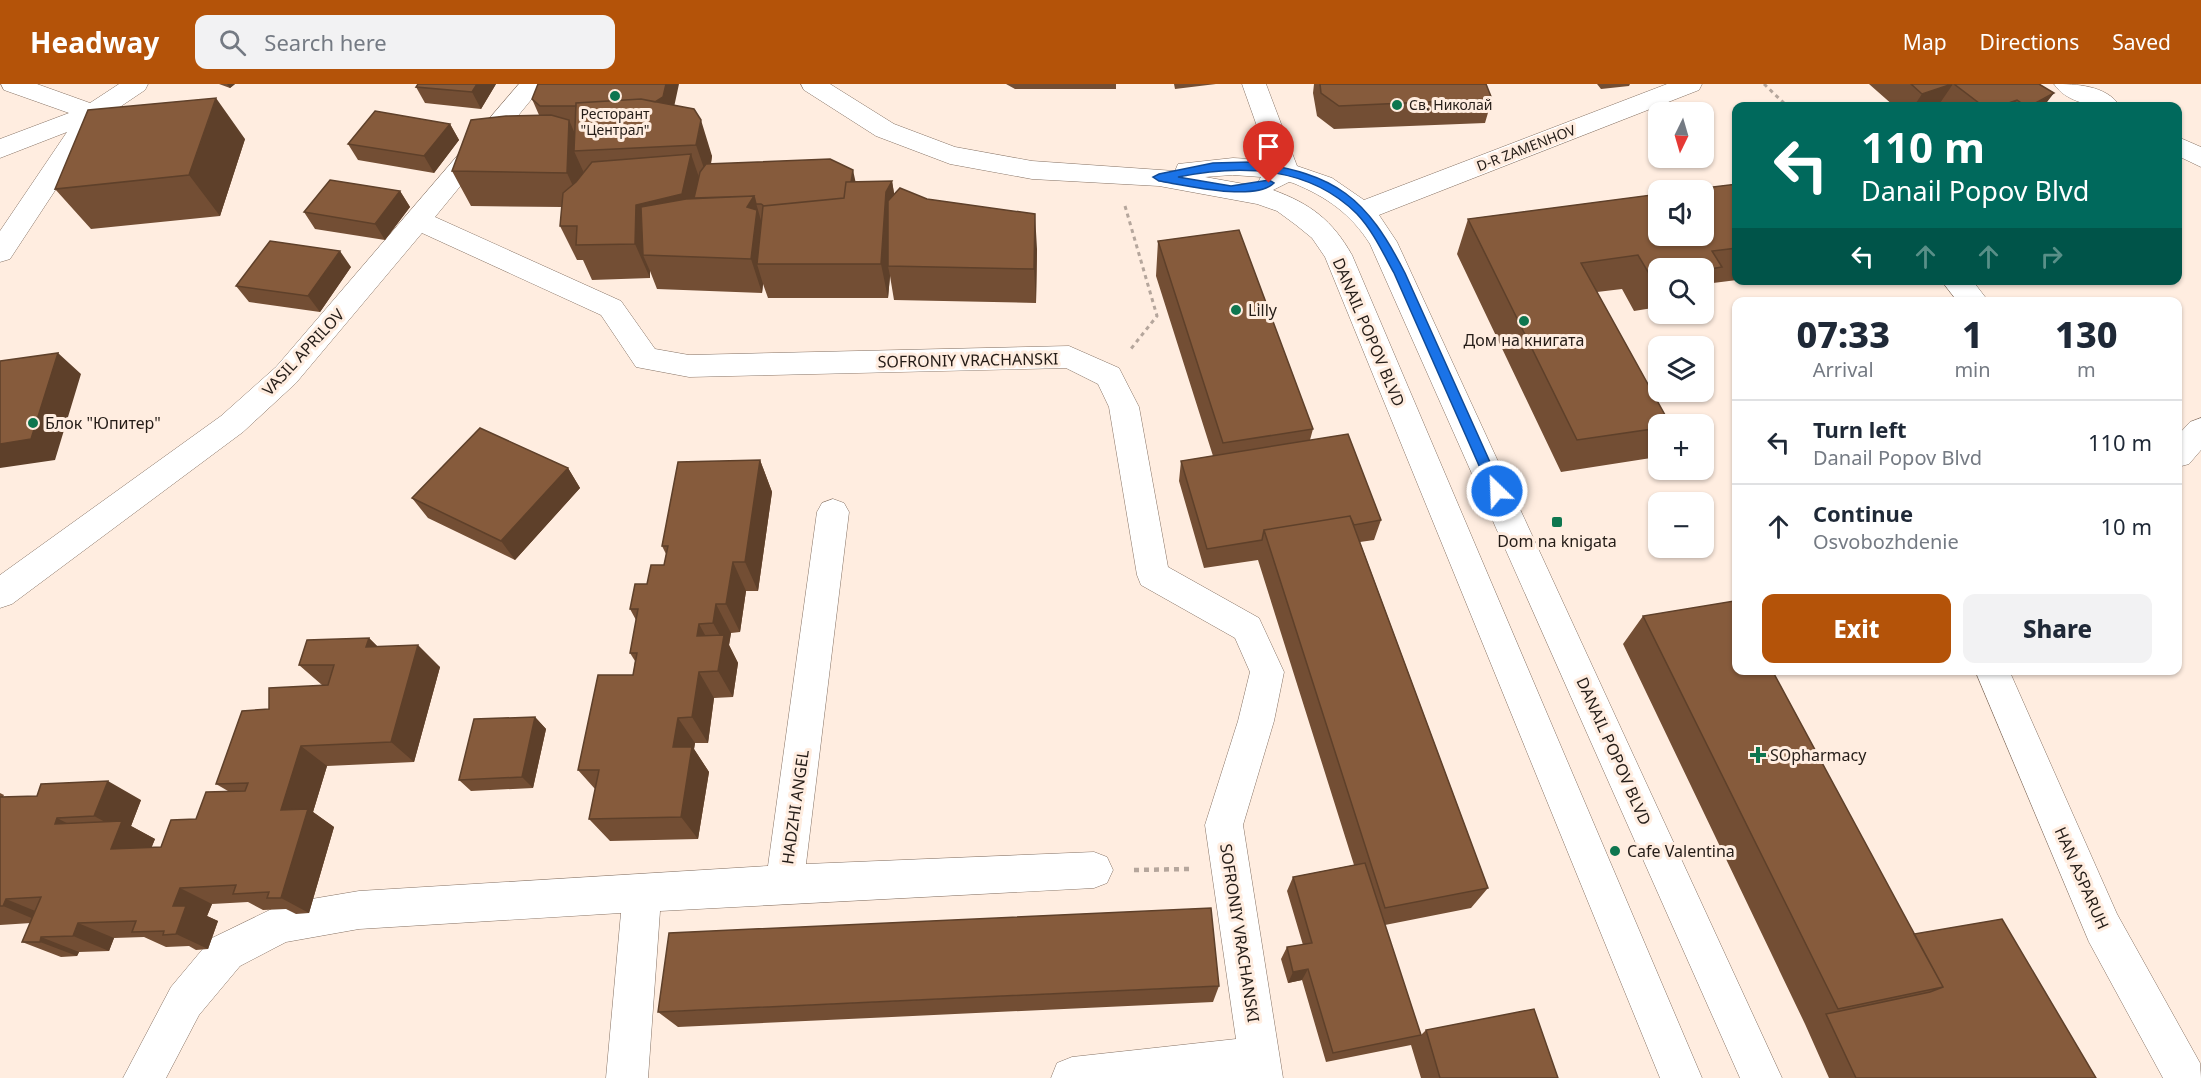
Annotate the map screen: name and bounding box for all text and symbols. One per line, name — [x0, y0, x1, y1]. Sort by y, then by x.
search box — [195, 15, 615, 69]
text: Headway — [30, 23, 159, 61]
icon: search — [216, 26, 249, 59]
text: Search here — [264, 27, 387, 57]
text: Map — [1903, 28, 1947, 56]
text: Directions — [1980, 28, 2079, 56]
text: Saved — [2112, 28, 2171, 56]
marker: Ресторант "Централ" — [608, 89, 622, 103]
place label: Св. Николай — [1409, 95, 1493, 114]
marker: Св. Николай — [1390, 98, 1404, 112]
north arrow — [1648, 102, 1714, 168]
map controls — [1648, 102, 1714, 558]
place label: Ресторант "Централ" — [580, 104, 650, 139]
text: 110 m — [1861, 118, 1985, 175]
street label: D-R ZAMENHOV — [1474, 120, 1579, 175]
pin — [1243, 121, 1294, 183]
icon: left — [1762, 126, 1840, 204]
icon: arrive — [1252, 130, 1285, 163]
text: Danail Popov Blvd — [1861, 172, 2089, 209]
button: sound — [1648, 180, 1714, 246]
icon: left — [1846, 240, 1879, 273]
icon: ahead — [1909, 240, 1942, 273]
icon: ahead — [1972, 240, 2005, 273]
icon: right — [2035, 240, 2068, 273]
street label: DANAIL POPOV BLVD — [1328, 254, 1410, 410]
button: search — [1648, 258, 1714, 324]
place label: Lilly — [1248, 299, 1278, 321]
marker: Lilly — [1229, 303, 1243, 317]
street label: VASIL APRILOV — [257, 304, 349, 400]
text: 07:33 — [1796, 310, 1890, 359]
text: 1 — [1962, 310, 1983, 359]
text: 130 — [2055, 310, 2118, 359]
marker: Дом на книгата — [1517, 314, 1531, 328]
place label: Дом на книгата — [1464, 329, 1584, 351]
button: layers — [1648, 336, 1714, 402]
street label: SOFRONIY VRACHANSKI — [877, 347, 1059, 373]
text: Arrival — [1813, 356, 1874, 383]
text: min — [1954, 356, 1991, 383]
text: m — [2077, 356, 2096, 383]
place label: Блок "Юпитер" — [45, 412, 161, 434]
button: + — [1648, 414, 1714, 480]
text: Turn left — [1813, 414, 1907, 444]
marker: Блок "Юпитер" — [26, 416, 40, 430]
icon: left — [1762, 426, 1795, 459]
text: 110 m — [2088, 427, 2152, 457]
text: Danail Popov Blvd — [1813, 444, 1982, 471]
position arrow — [1465, 459, 1529, 523]
button: − — [1648, 492, 1714, 558]
text: Continue — [1813, 498, 1913, 528]
icon: ahead — [1762, 510, 1795, 543]
text: 10 m — [2101, 511, 2152, 541]
marker: Dom na knigata — [1550, 515, 1564, 529]
text: Osvobozhdenie — [1813, 528, 1959, 555]
place label: Dom na knigata — [1497, 530, 1617, 552]
button: Exit — [1762, 594, 1951, 663]
button: Share — [1963, 594, 2152, 663]
street label: DANAIL POPOV BLVD — [1571, 674, 1657, 828]
place label: SOpharmacy — [1770, 744, 1867, 766]
street label: HADZHI ANGEL — [776, 748, 814, 866]
marker: SOpharmacy — [1751, 748, 1765, 762]
street label: HAN ASPARUH — [2050, 823, 2114, 933]
place label: Cafe Valentina — [1627, 840, 1735, 862]
street label: SOFRONIY VRACHANSKI — [1215, 842, 1265, 1024]
marker: Cafe Valentina — [1608, 844, 1622, 858]

